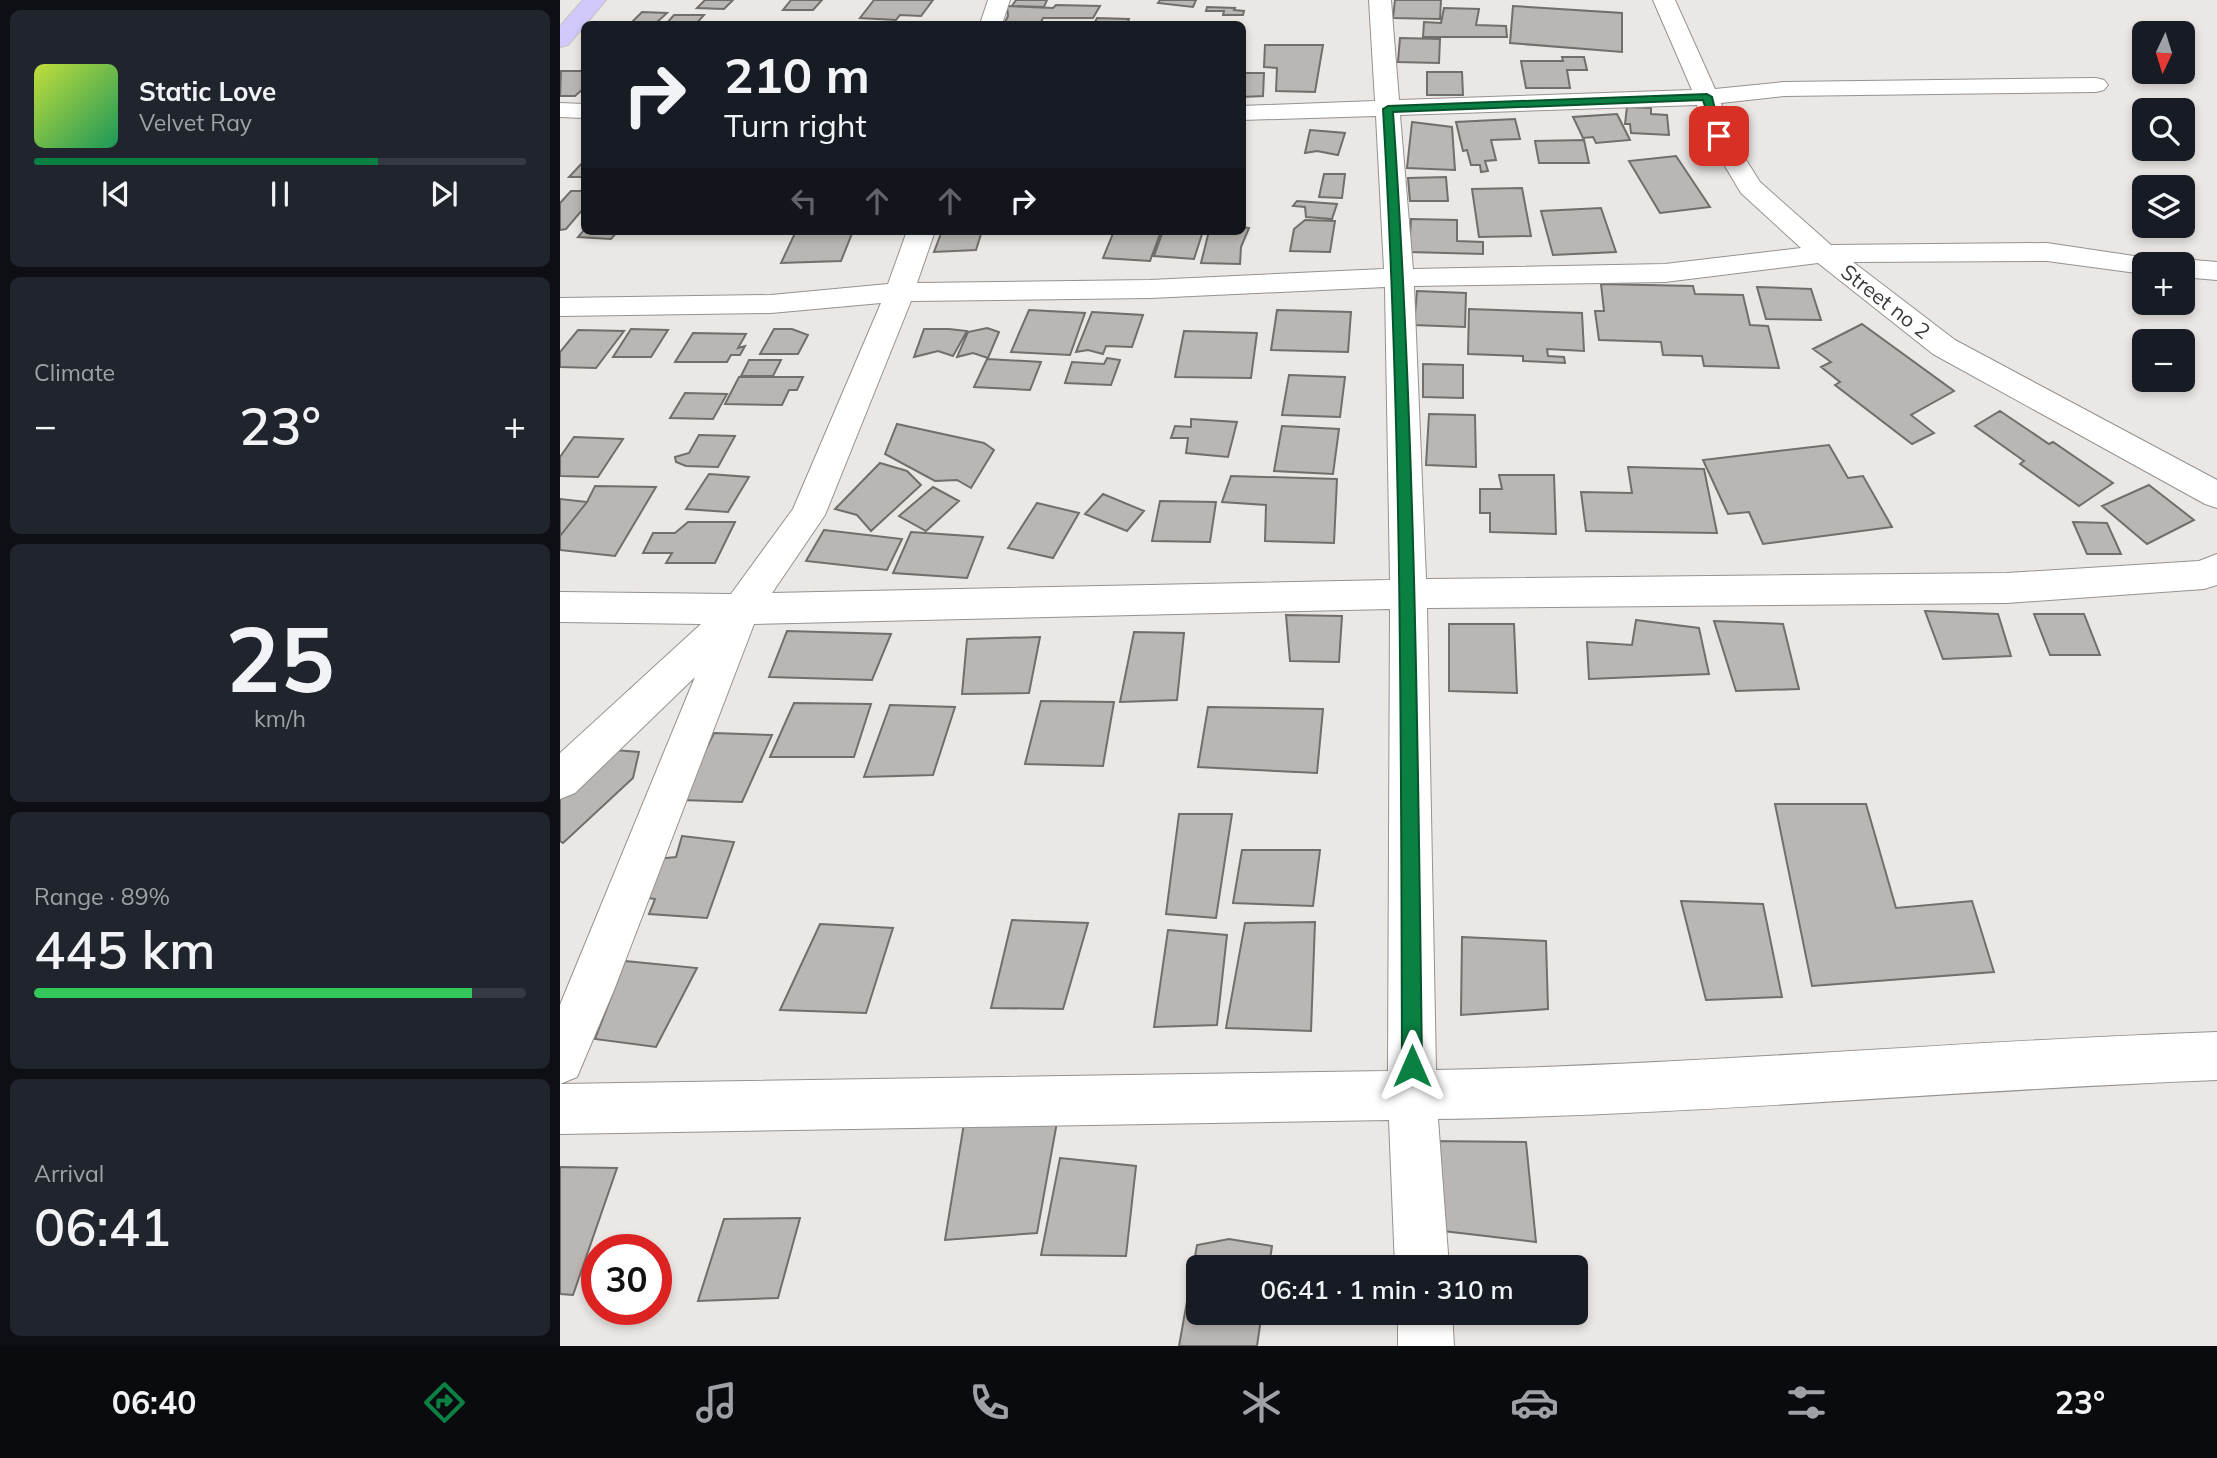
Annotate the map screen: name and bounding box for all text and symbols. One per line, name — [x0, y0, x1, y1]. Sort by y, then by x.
north arrow — [2132, 21, 2194, 84]
map controls — [2132, 21, 2195, 392]
text: 210 m — [724, 44, 870, 105]
icon: right — [609, 49, 700, 140]
text: Static Love — [139, 75, 276, 108]
button: search — [2132, 98, 2195, 161]
text: Turn right — [724, 105, 867, 145]
pin — [1689, 106, 1749, 166]
text: Velvet Ray — [139, 108, 252, 137]
icon: arrive — [1700, 117, 1738, 155]
icon: previous — [97, 175, 135, 213]
icon: pause — [261, 175, 299, 213]
icon: next — [425, 175, 463, 213]
button: layers — [2132, 175, 2195, 238]
icon: left — [785, 182, 823, 220]
icon: ahead — [858, 182, 896, 220]
icon: ahead — [931, 182, 969, 220]
icon: right — [1004, 182, 1042, 220]
button: + — [2132, 252, 2195, 315]
street label: Street no 2 — [1836, 258, 1936, 344]
button: − — [2132, 329, 2195, 392]
text: Climate — [34, 358, 115, 387]
text: 23° — [239, 393, 321, 458]
text: − — [34, 401, 57, 449]
text: + — [503, 401, 526, 449]
text: 25 — [225, 601, 335, 715]
text: km/h — [254, 704, 306, 733]
text: Range · 89% — [34, 882, 170, 911]
text: 445 km — [34, 917, 215, 982]
position arrow — [1375, 1029, 1449, 1103]
text: Arrival — [34, 1159, 104, 1188]
text: 06:41 — [34, 1194, 171, 1259]
speed limit sign: 30 — [581, 1234, 672, 1325]
text: 06:41 · 1 min · 310 m — [1260, 1273, 1514, 1306]
icon: directions — [420, 1378, 469, 1427]
icon: music — [692, 1378, 741, 1427]
icon: phone — [965, 1378, 1014, 1427]
icon: climate — [1237, 1378, 1286, 1427]
icon: car — [1510, 1378, 1559, 1427]
icon: filters — [1782, 1378, 1831, 1427]
text: 06:40 — [112, 1382, 196, 1422]
text: 23° — [2055, 1382, 2105, 1422]

